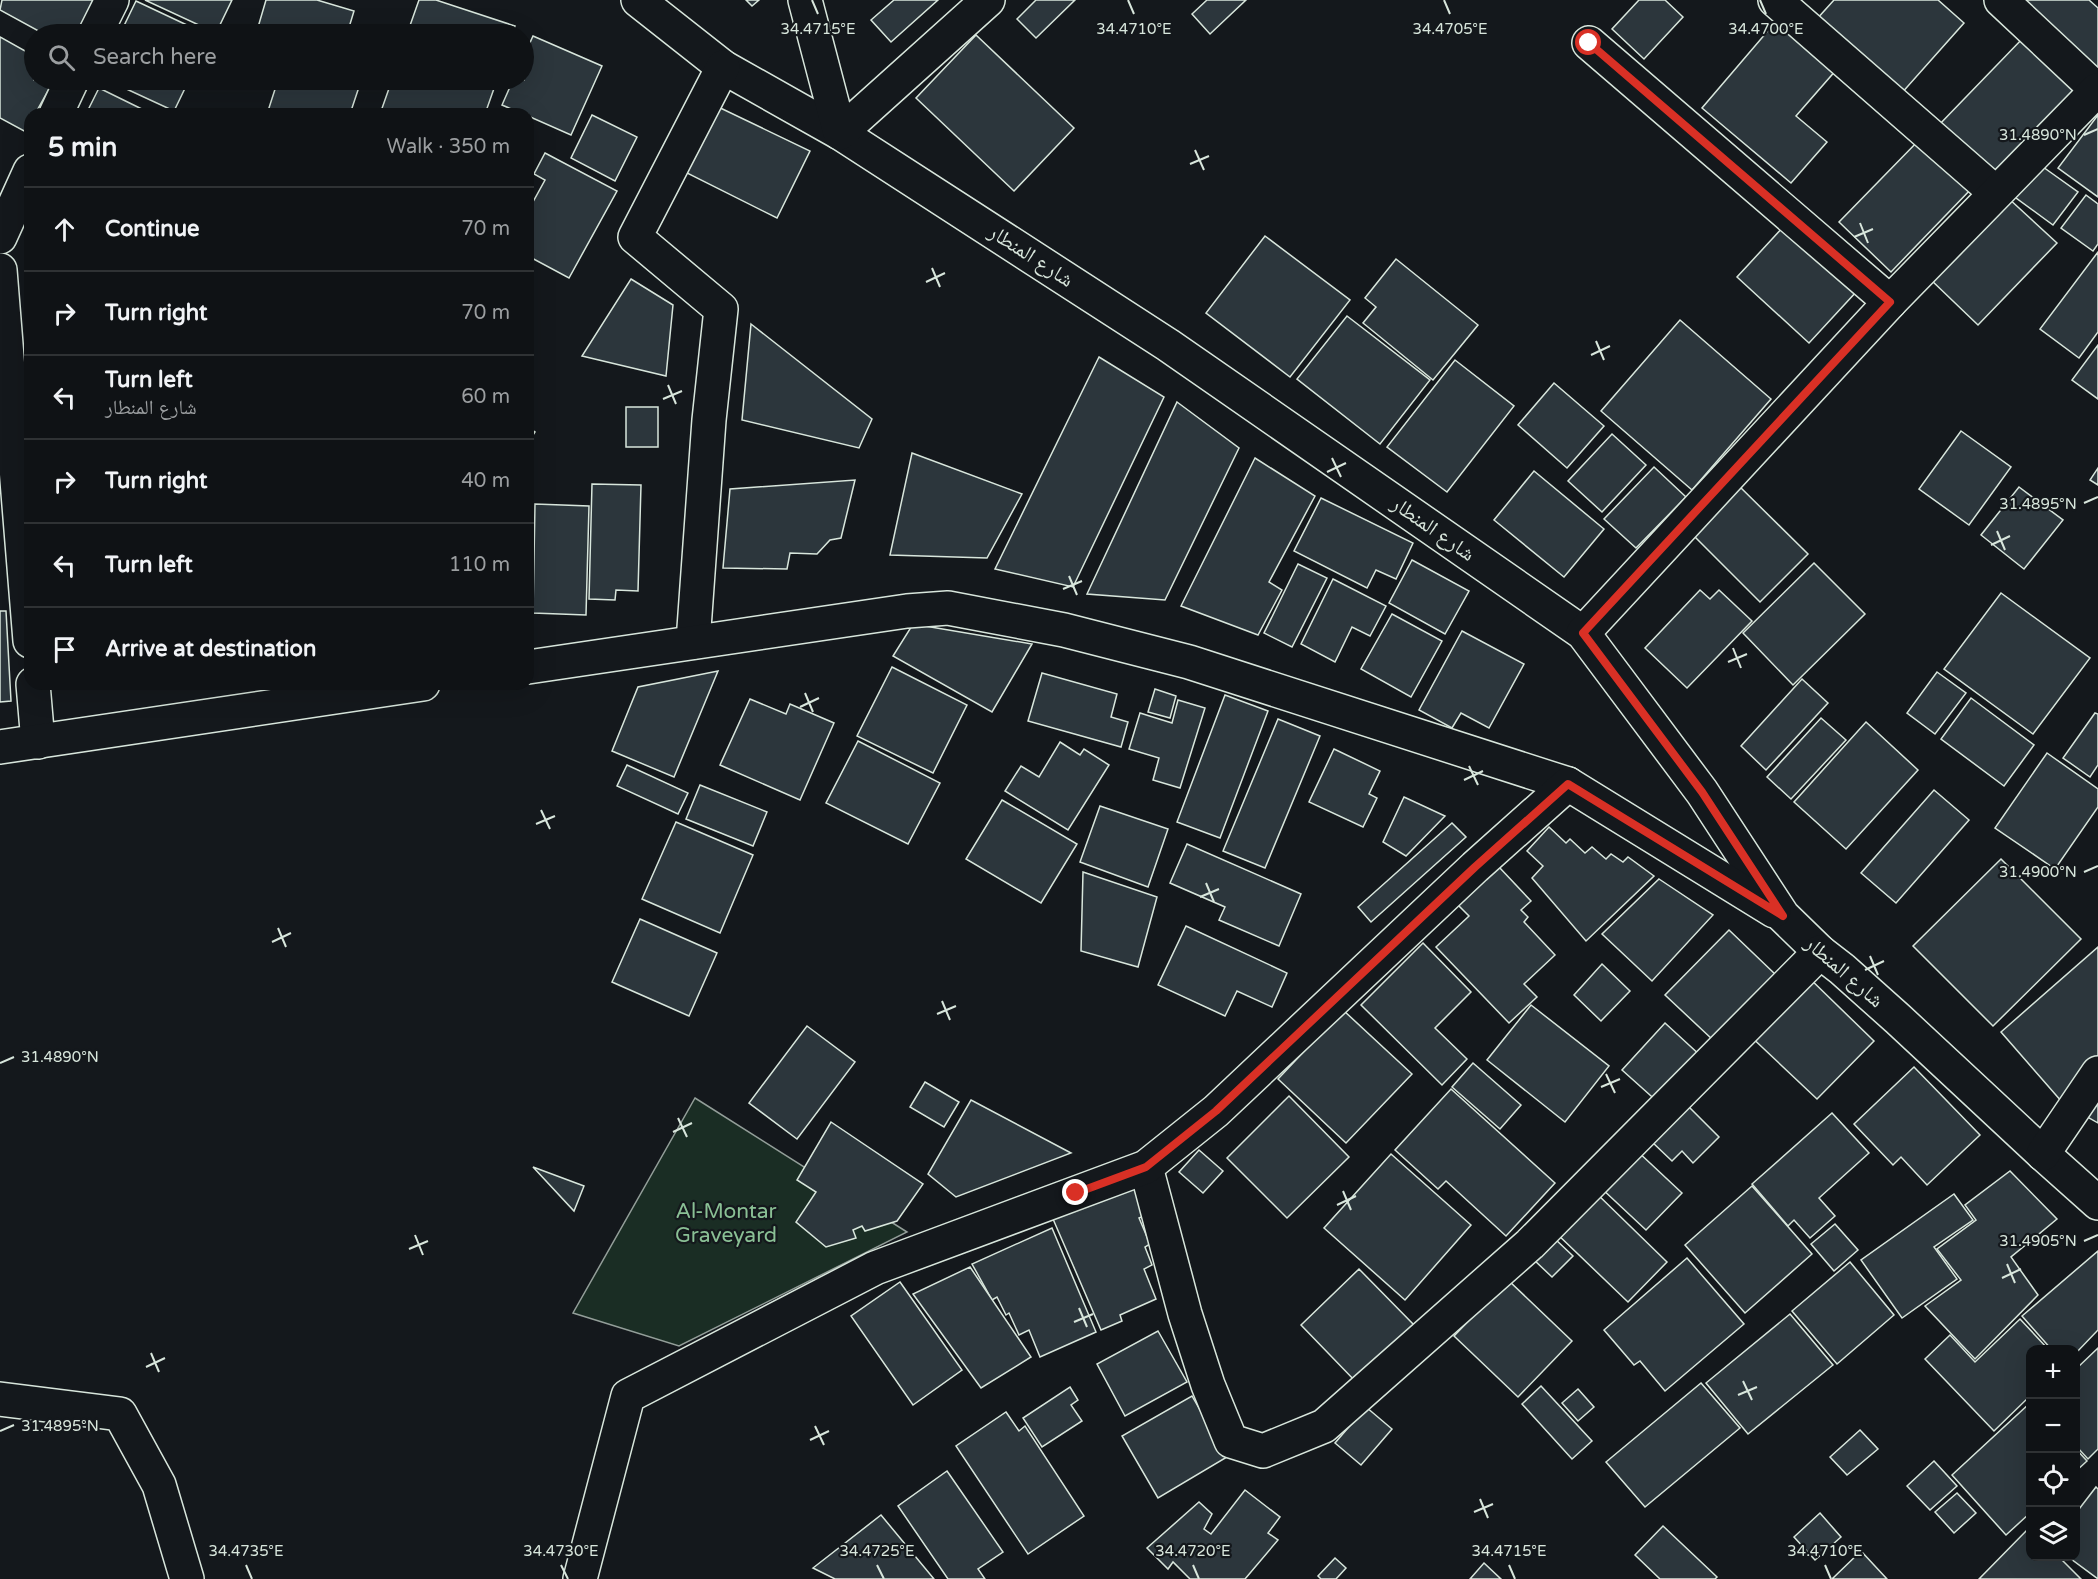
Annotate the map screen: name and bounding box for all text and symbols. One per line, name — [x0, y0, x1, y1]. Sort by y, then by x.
text: 34.4715°E — [780, 20, 856, 38]
text: 34.4710°E — [1096, 20, 1172, 38]
text: 34.4705°E — [1412, 20, 1488, 38]
text: 34.4700°E — [1728, 20, 1804, 38]
search box — [24, 24, 534, 90]
route start — [1575, 29, 1601, 55]
icon: search — [45, 41, 78, 74]
text: Search here — [93, 44, 217, 70]
text: 31.4890°N — [1999, 126, 2077, 144]
text: 5 min — [48, 132, 117, 163]
text: Walk · 350 m — [387, 135, 510, 159]
icon: ahead — [48, 213, 81, 246]
text: Continue — [105, 216, 200, 242]
text: 70 m — [461, 217, 510, 241]
street label: شارع المنطار — [983, 219, 1078, 293]
icon: right — [48, 297, 81, 330]
text: Turn right — [105, 300, 207, 326]
text: 70 m — [461, 301, 510, 325]
text: Turn left — [105, 367, 193, 393]
icon: left — [48, 381, 81, 414]
text: 60 m — [461, 385, 510, 409]
text: شارع المنطار — [105, 396, 197, 420]
icon: right — [48, 465, 81, 498]
text: Turn right — [105, 468, 207, 494]
text: 40 m — [461, 469, 510, 493]
street label: شارع المنطار — [1386, 491, 1480, 567]
text: 31.4895°N — [1999, 495, 2077, 513]
icon: left — [48, 549, 81, 582]
text: Turn left — [105, 552, 193, 578]
text: 110 m — [449, 553, 510, 577]
icon: arrive — [48, 633, 81, 666]
text: Arrive at destination — [105, 636, 316, 662]
text: 31.4900°N — [1999, 863, 2077, 881]
street label: شارع المنطار — [1799, 930, 1889, 1013]
text: 31.4890°N — [21, 1048, 99, 1066]
route end — [1062, 1179, 1088, 1205]
park label: Al-Montar Graveyard — [675, 1199, 777, 1248]
text: 31.4905°N — [1999, 1232, 2077, 1250]
map controls — [2026, 1345, 2080, 1561]
button: + — [2026, 1345, 2080, 1399]
button: − — [2026, 1399, 2080, 1453]
text: 31.4895°N — [21, 1417, 99, 1435]
button: locate — [2026, 1453, 2080, 1507]
button: layers — [2026, 1507, 2080, 1561]
text: 34.4735°E — [208, 1542, 284, 1560]
text: 34.4730°E — [523, 1542, 599, 1560]
text: 34.4725°E — [839, 1542, 915, 1560]
text: 34.4720°E — [1155, 1542, 1231, 1560]
text: 34.4715°E — [1471, 1542, 1547, 1560]
text: 34.4710°E — [1787, 1542, 1863, 1560]

